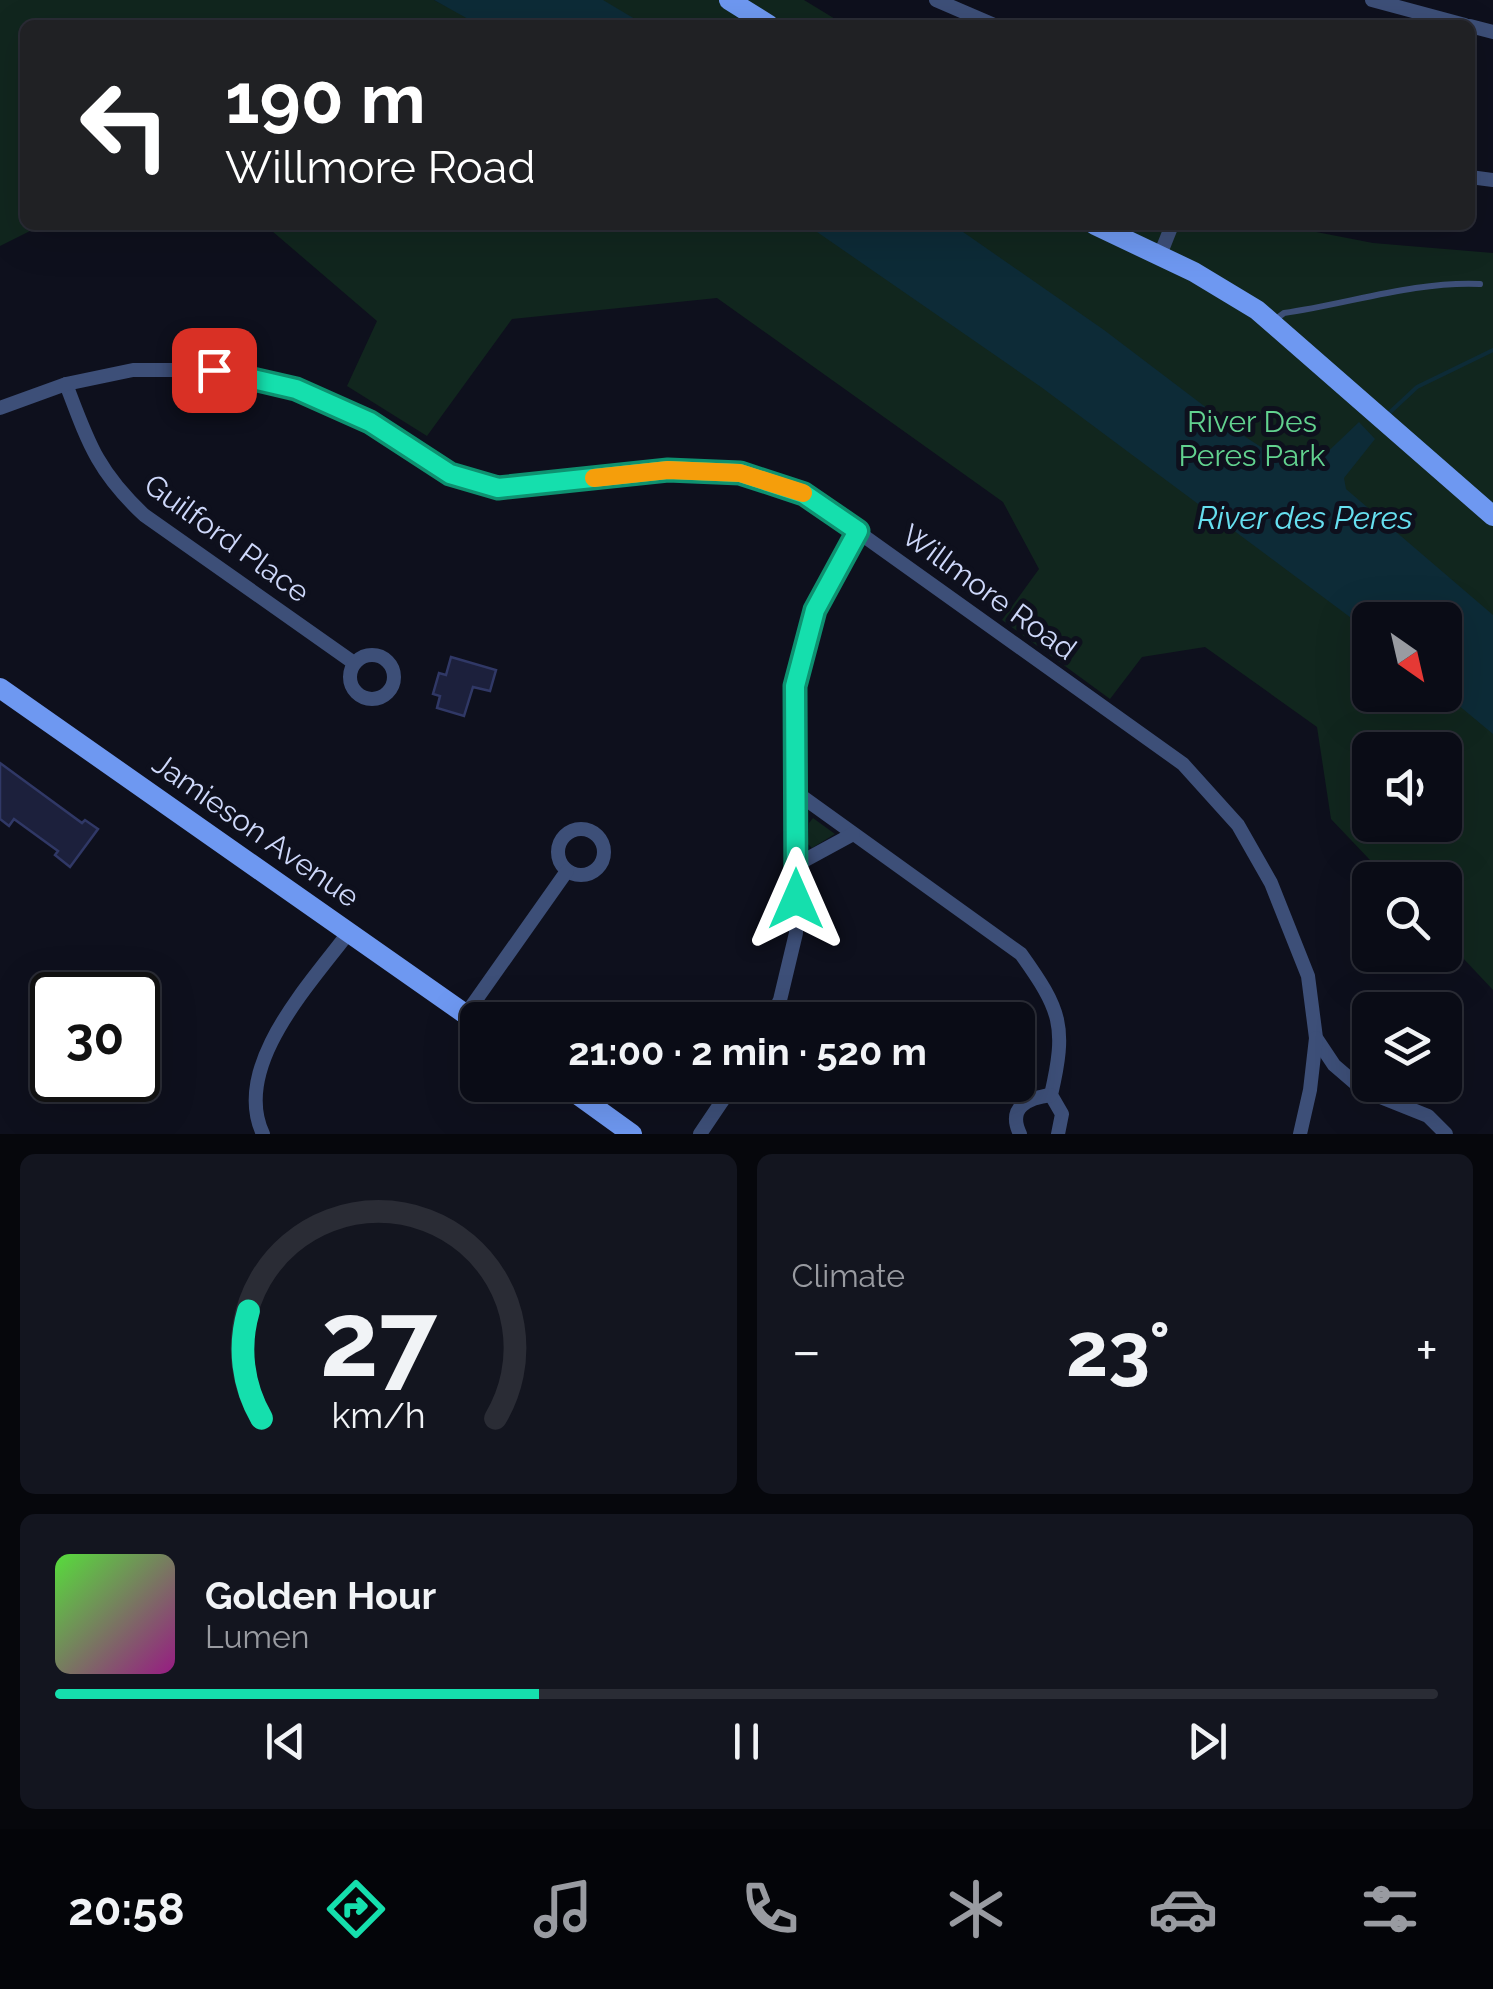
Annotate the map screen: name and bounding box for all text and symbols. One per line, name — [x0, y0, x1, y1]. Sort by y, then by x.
text: 190 m — [225, 57, 426, 139]
icon: left — [60, 60, 190, 190]
text: Willmore Road — [225, 141, 535, 194]
pin — [172, 328, 257, 413]
icon: arrive — [187, 343, 242, 398]
park label: River Des Peres Park — [1178, 404, 1326, 473]
street label: Guilford Place — [138, 467, 316, 609]
water label: River des Peres — [1197, 499, 1413, 536]
street label: Willmore Road — [895, 517, 1083, 667]
north arrow — [1352, 602, 1462, 712]
map controls — [1352, 602, 1462, 1102]
button: sound — [1352, 732, 1462, 842]
street label: Jamieson Avenue — [146, 746, 366, 914]
position arrow — [744, 847, 848, 951]
button: search — [1352, 862, 1462, 972]
speed limit sign: 30 — [30, 972, 160, 1102]
button: layers — [1352, 992, 1462, 1102]
text: 21:00 · 2 min · 520 m — [568, 1029, 927, 1074]
text: Climate — [792, 1257, 905, 1294]
text: 27 — [320, 1278, 437, 1400]
text: 23° — [1066, 1305, 1170, 1394]
text: − — [792, 1318, 821, 1383]
text: + — [1415, 1318, 1438, 1383]
text: km/h — [331, 1394, 425, 1436]
text: Golden Hour — [205, 1573, 436, 1618]
text: Lumen — [205, 1618, 309, 1655]
icon: previous — [258, 1714, 313, 1769]
icon: pause — [719, 1714, 774, 1769]
icon: next — [1180, 1714, 1235, 1769]
icon: directions — [321, 1874, 391, 1944]
icon: music — [528, 1874, 598, 1944]
icon: phone — [735, 1874, 805, 1944]
icon: climate — [941, 1874, 1011, 1944]
icon: car — [1148, 1874, 1218, 1944]
icon: filters — [1355, 1874, 1425, 1944]
text: 20:58 — [68, 1883, 185, 1936]

